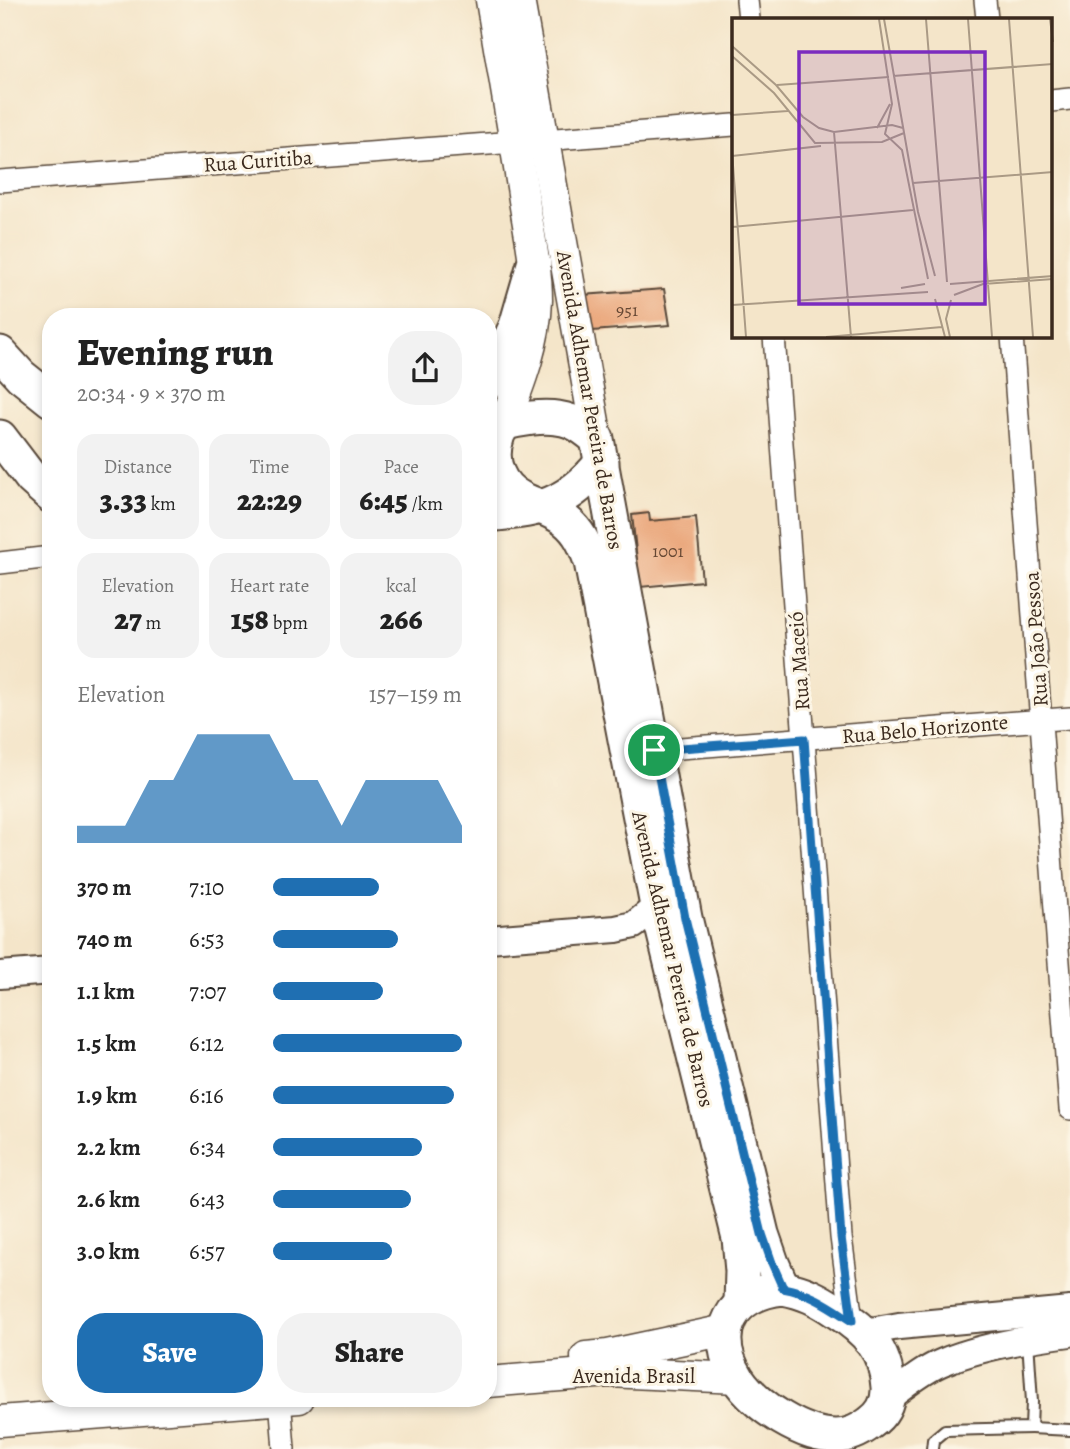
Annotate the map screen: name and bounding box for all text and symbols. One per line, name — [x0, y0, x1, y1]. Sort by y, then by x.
inset map — [732, 18, 1052, 338]
street label: Rua Curitiba — [203, 143, 314, 179]
street label: Avenida Adhemar Pereira de Barros — [550, 247, 630, 552]
house number: 951 — [616, 298, 638, 322]
text: Evening run — [77, 326, 274, 378]
button: share — [388, 331, 462, 405]
text: 20:34 · 9 × 370 m — [77, 378, 226, 409]
text: Distance — [104, 454, 172, 480]
text: Time — [250, 454, 289, 480]
text: Pace — [384, 454, 419, 480]
text: 3.33 — [100, 480, 147, 520]
text: 22:29 — [237, 480, 302, 520]
text: 6:45 — [359, 480, 408, 520]
text: km — [147, 491, 176, 517]
text: /km — [408, 491, 443, 517]
house number: 1001 — [652, 539, 684, 563]
street label: Rua João Pessoa — [1017, 570, 1055, 708]
text: Elevation — [101, 573, 174, 599]
text: Heart rate — [230, 573, 309, 599]
text: kcal — [386, 573, 416, 599]
text: 27 — [114, 599, 142, 639]
text: 158 — [231, 599, 269, 639]
text: 266 — [380, 599, 423, 639]
text: m — [142, 610, 161, 636]
text: bpm — [269, 610, 308, 636]
street label: Rua Maceió — [782, 611, 816, 711]
text: Elevation — [77, 679, 165, 710]
text: 157–159 m — [369, 679, 462, 710]
street label: Rua Belo Horizonte — [841, 708, 1009, 750]
pin — [624, 720, 684, 780]
icon: arrive — [635, 731, 673, 769]
street label: Avenida Adhemar Pereira de Barros — [625, 807, 721, 1110]
text: 370 m — [77, 872, 132, 903]
text: 7:10 — [189, 872, 224, 903]
text: 740 m — [77, 924, 132, 955]
text: 6:53 — [189, 924, 225, 955]
text: 1.1 km — [77, 976, 135, 1007]
text: 7:07 — [189, 976, 226, 1007]
text: 1.5 km — [77, 1028, 137, 1059]
text: 6:12 — [189, 1028, 224, 1059]
text: 1.9 km — [77, 1080, 137, 1111]
text: 6:16 — [189, 1080, 224, 1111]
text: 2.2 km — [77, 1132, 141, 1163]
text: 6:34 — [189, 1132, 225, 1163]
text: 2.6 km — [77, 1184, 140, 1215]
text: 6:43 — [189, 1184, 225, 1215]
text: 3.0 km — [77, 1236, 140, 1267]
text: 6:57 — [189, 1236, 225, 1267]
button: Save — [77, 1313, 263, 1393]
button: Share — [277, 1313, 462, 1393]
street label: Avenida Brasil — [572, 1362, 695, 1390]

